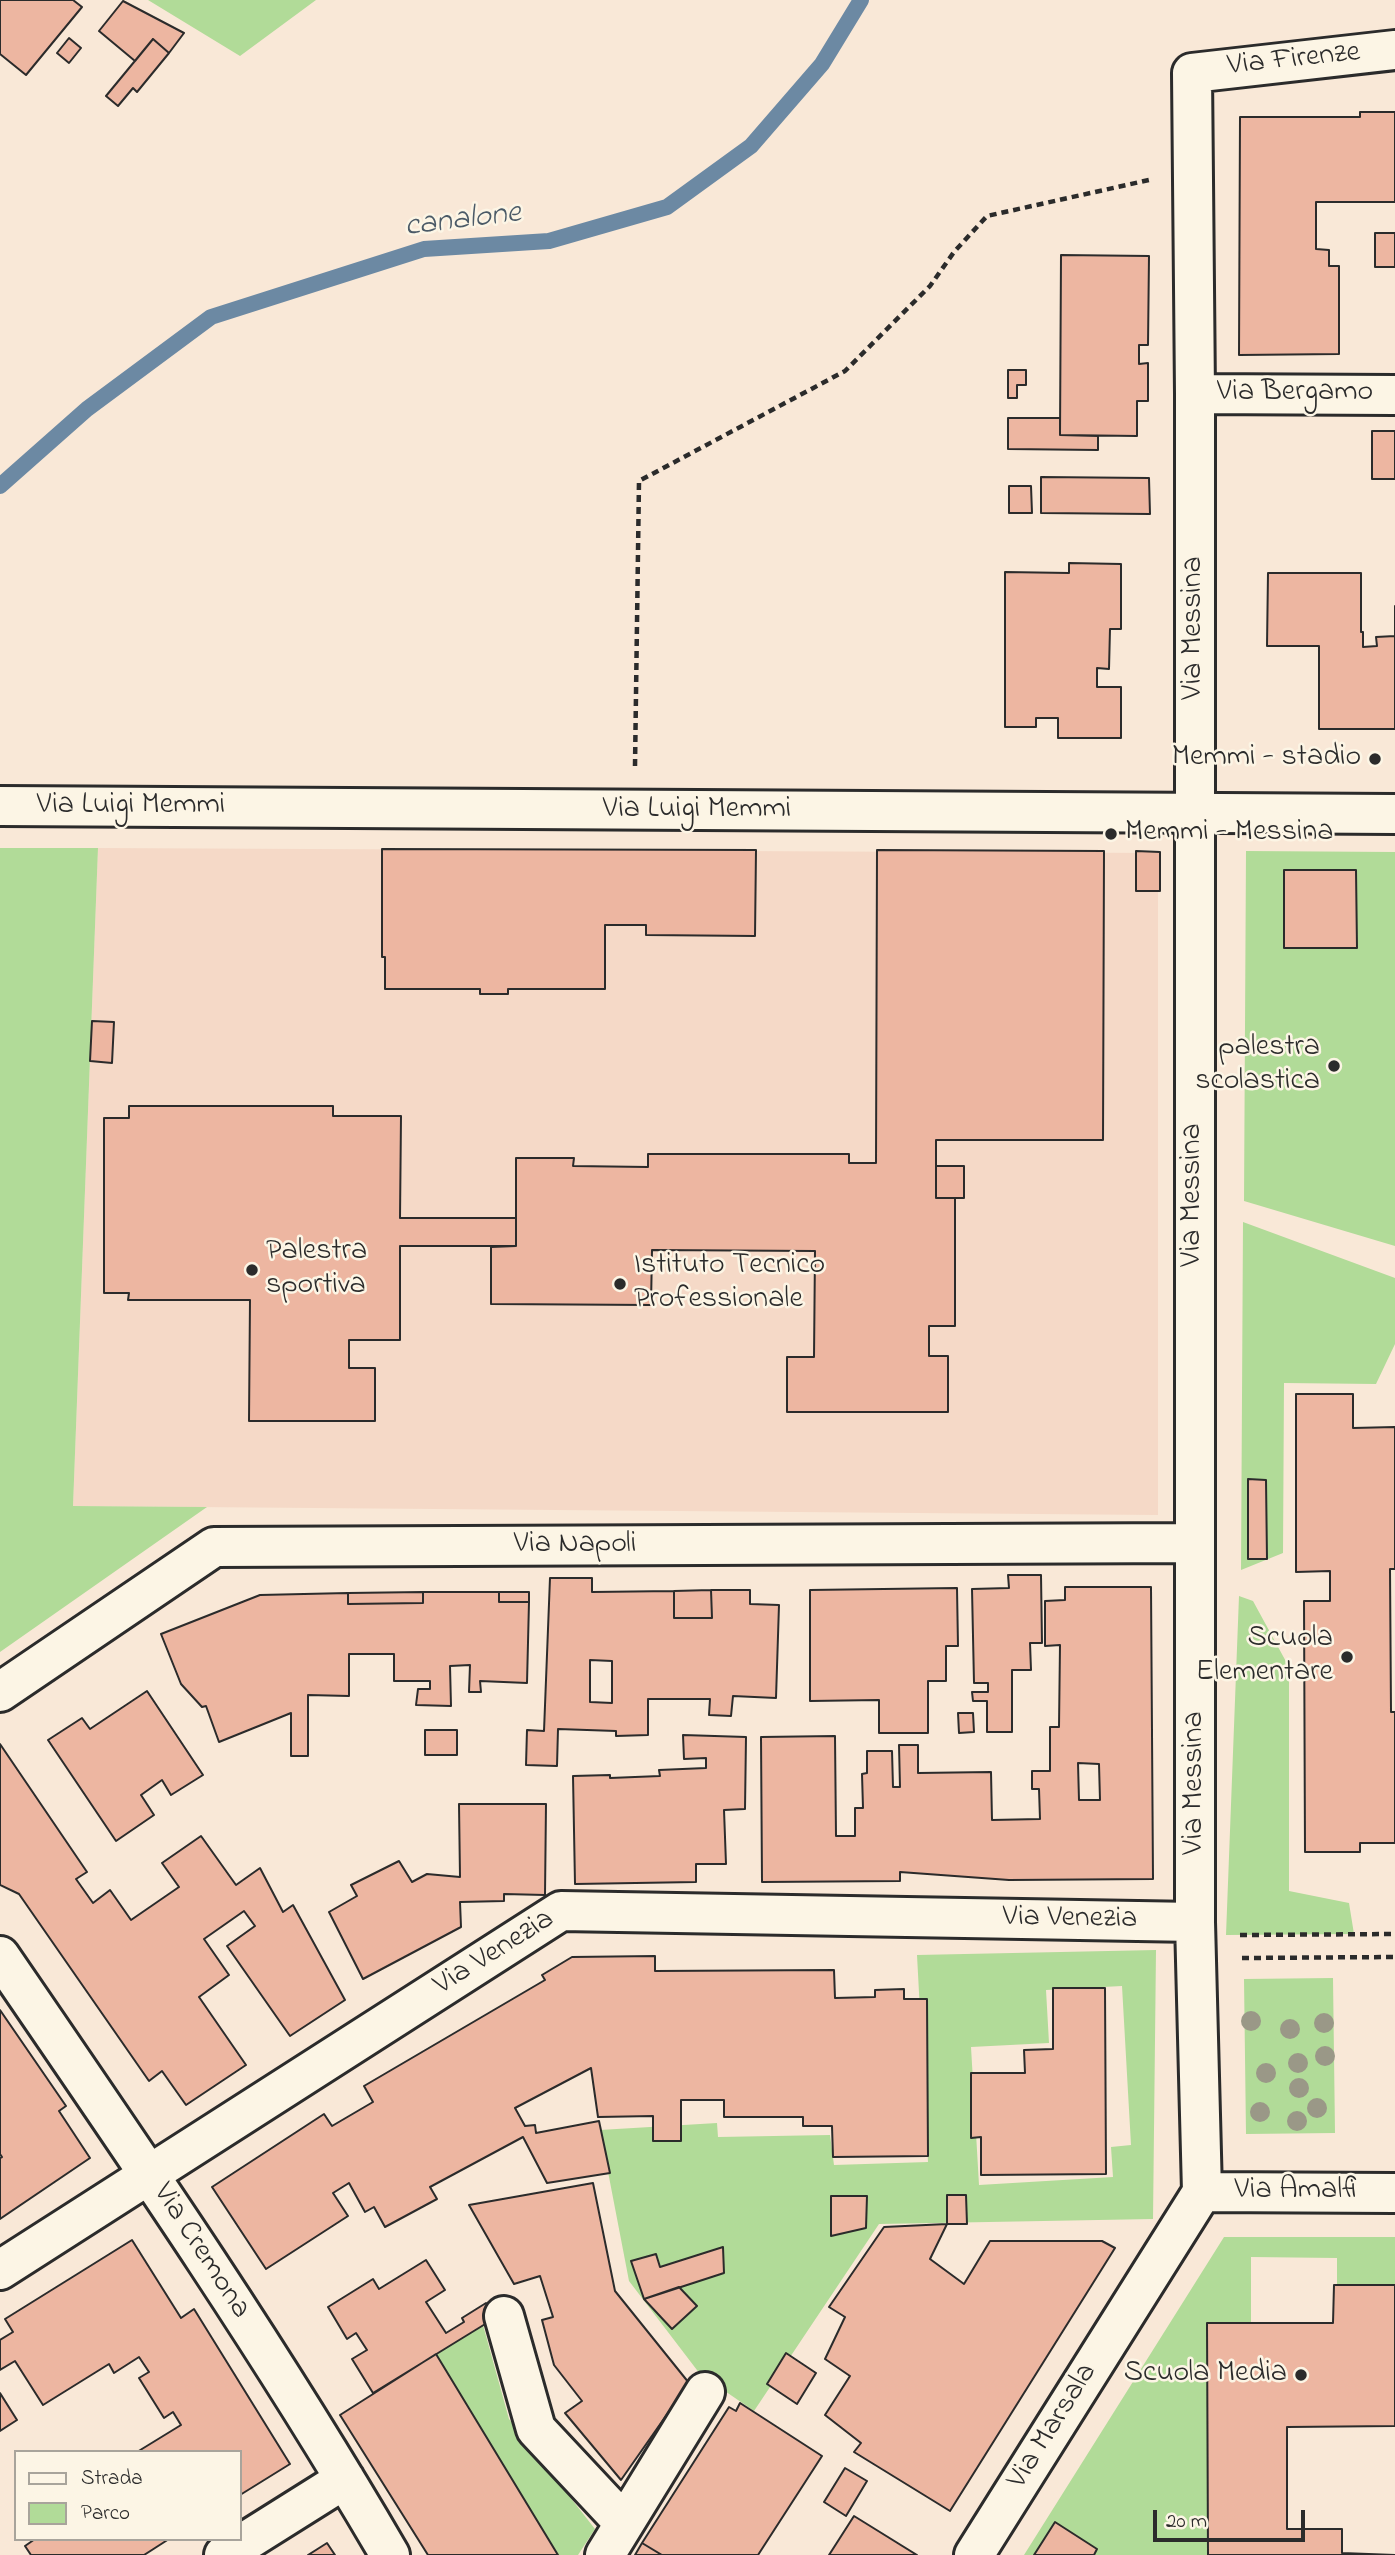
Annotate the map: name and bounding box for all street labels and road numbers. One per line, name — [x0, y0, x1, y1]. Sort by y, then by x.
street label: Via Firenze — [1226, 36, 1362, 86]
street label: Via Bergamo — [1217, 376, 1373, 412]
street label: Via Messina — [1177, 556, 1213, 700]
street label: Via Luigi Memmi — [37, 789, 225, 825]
street label: Via Luigi Memmi — [603, 793, 791, 829]
street label: Via Messina — [1176, 1123, 1212, 1267]
street label: Via Napoli — [514, 1528, 636, 1564]
street label: Via Messina — [1178, 1711, 1214, 1855]
street label: Via Venezia — [1002, 1901, 1138, 1939]
street label: Via Venezia — [428, 1903, 562, 2005]
street label: Via Amalfi — [1234, 2174, 1362, 2210]
street label: Via Cremona — [143, 2178, 257, 2326]
street label: Via Marsala — [1001, 2358, 1107, 2496]

